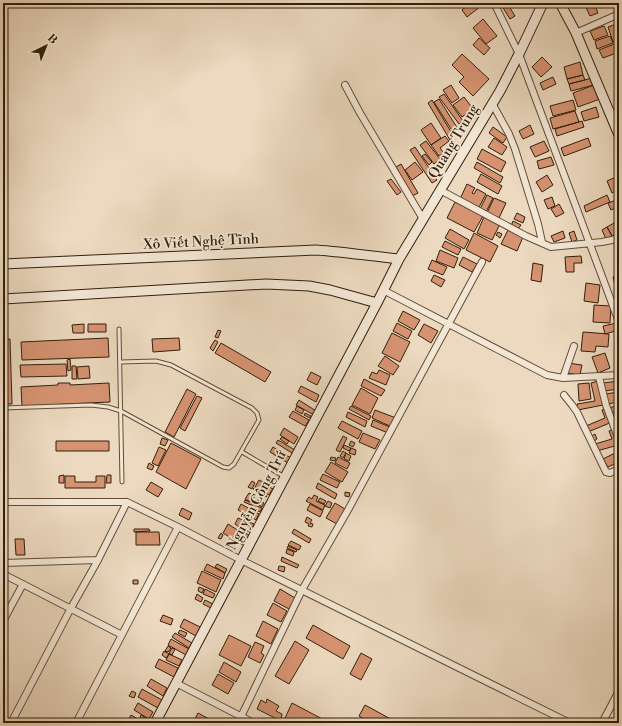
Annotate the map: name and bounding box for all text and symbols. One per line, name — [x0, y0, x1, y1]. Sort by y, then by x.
north arrow — [26, 26, 66, 66]
text: B — [44, 31, 60, 47]
street label: Quang Trung — [425, 100, 484, 182]
street label: Xô Viết Nghệ Tĩnh — [142, 230, 260, 254]
street label: Nguyễn Công Trứ — [223, 447, 291, 553]

